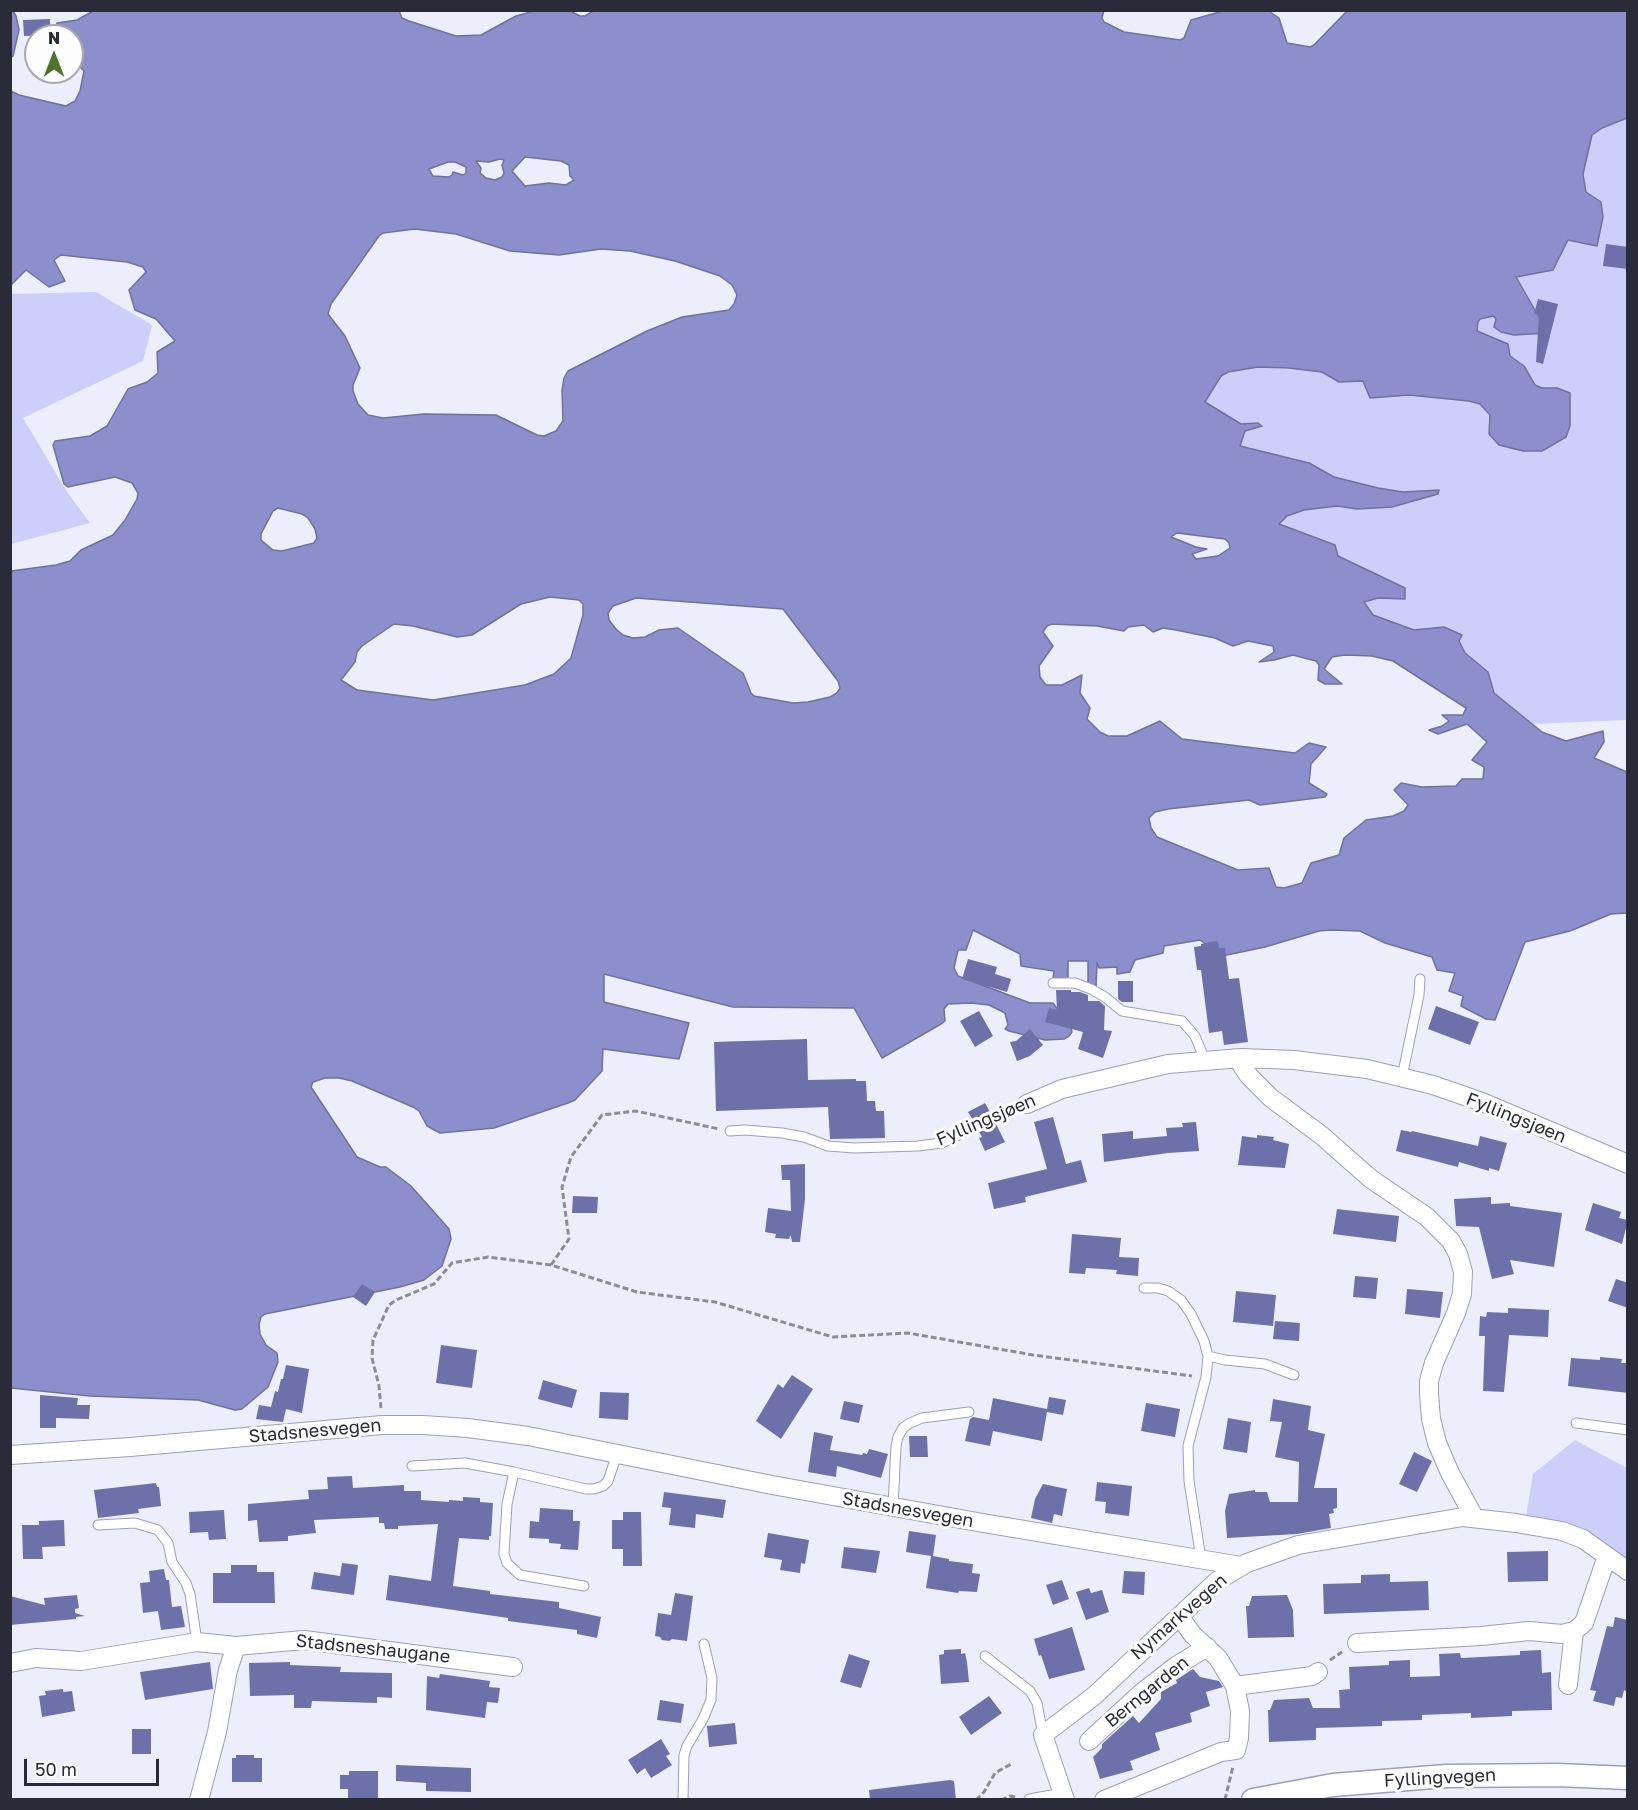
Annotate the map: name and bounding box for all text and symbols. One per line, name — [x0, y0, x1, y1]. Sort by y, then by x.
north arrow — [24, 24, 84, 84]
text: N — [48, 28, 60, 48]
street label: Fyllingsjøen — [1463, 1088, 1569, 1148]
street label: Fyllingsjøen — [933, 1089, 1039, 1151]
street label: Stadsnesvegen — [248, 1414, 382, 1448]
street label: Stadsnesvegen — [841, 1488, 975, 1532]
street label: Nymarkvegen — [1127, 1569, 1231, 1665]
street label: Stadsneshaugane — [295, 1630, 451, 1668]
street label: Berngarden — [1101, 1652, 1193, 1732]
scale bar — [27, 1747, 162, 1785]
text: 50 m — [35, 1758, 77, 1780]
street label: Fyllingvegen — [1384, 1764, 1496, 1792]

